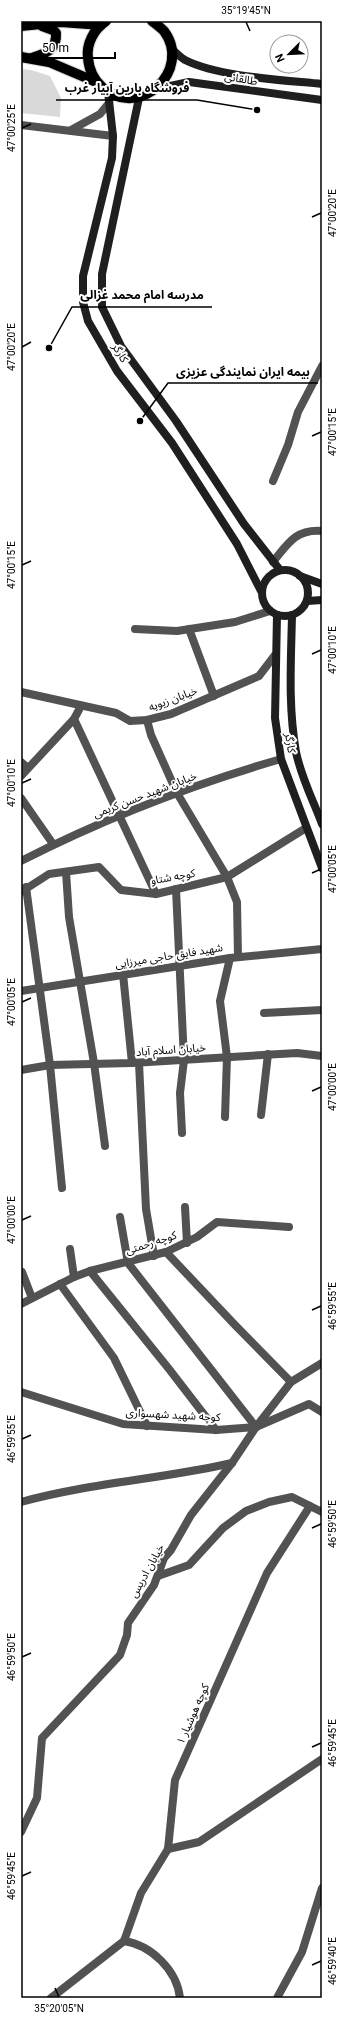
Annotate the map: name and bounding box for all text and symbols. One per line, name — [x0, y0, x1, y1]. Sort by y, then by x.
text: 35°19'45"N — [221, 5, 271, 16]
scale bar — [36, 34, 115, 60]
north arrow — [269, 34, 309, 74]
text: 50 m — [42, 41, 69, 55]
text: N — [273, 51, 288, 64]
street label: طالقانی — [224, 70, 258, 88]
callout: فروشگاه بارین آبیار غرب — [56, 76, 197, 100]
text: فروشگاه بارین آبیار غرب — [65, 81, 189, 95]
text: 47°00'25"E — [6, 104, 17, 152]
text: 47°00'20"E — [327, 189, 338, 237]
callout: مدرسه امام محمد غزالی — [72, 283, 212, 307]
text: مدرسه امام محمد غزالی — [80, 288, 204, 304]
text: 47°00'20"E — [6, 323, 17, 371]
street label: کارگر — [109, 340, 131, 365]
callout: بیمه ایران نمایندگی عزیزی — [168, 359, 318, 383]
text: بیمه ایران نمایندگی عزیزی — [176, 365, 310, 379]
text: 47°00'15"E — [327, 408, 338, 456]
text: 47°00'15"E — [6, 541, 17, 589]
text: 47°00'10"E — [327, 626, 338, 674]
street label: خیابان زیویه — [147, 684, 200, 714]
street label: کارگر — [282, 731, 298, 754]
text: 47°00'10"E — [6, 759, 17, 807]
street label: خیابان شهید حسن کریمی — [91, 769, 199, 821]
text: 47°00'05"E — [327, 845, 338, 893]
street label: کوچه شتاو — [150, 867, 197, 888]
street label: شهید فایق حاجی میرزایی — [114, 941, 224, 971]
text: 47°00'05"E — [6, 978, 17, 1026]
street label: خیابان اسلام آباد — [136, 1041, 207, 1060]
text: 47°00'00"E — [327, 1063, 338, 1111]
text: 47°00'00"E — [6, 1196, 17, 1244]
street label: کوچه رحمتی — [124, 1229, 179, 1258]
text: 46°59'55"E — [327, 1282, 338, 1330]
street label: کوچه شهید شهسواری — [125, 1406, 221, 1425]
text: 46°59'55"E — [6, 1415, 17, 1463]
text: 46°59'50"E — [327, 1500, 338, 1548]
street label: خیابان ادریس — [127, 1542, 167, 1600]
text: 46°59'50"E — [6, 1633, 17, 1681]
street label: کوچه هوشیار ۱ — [174, 1681, 213, 1747]
text: 46°59'45"E — [327, 1719, 338, 1767]
text: 46°59'45"E — [6, 1852, 17, 1900]
text: 46°59'40"E — [327, 1937, 338, 1985]
text: 35°20'05"N — [34, 2003, 84, 2014]

